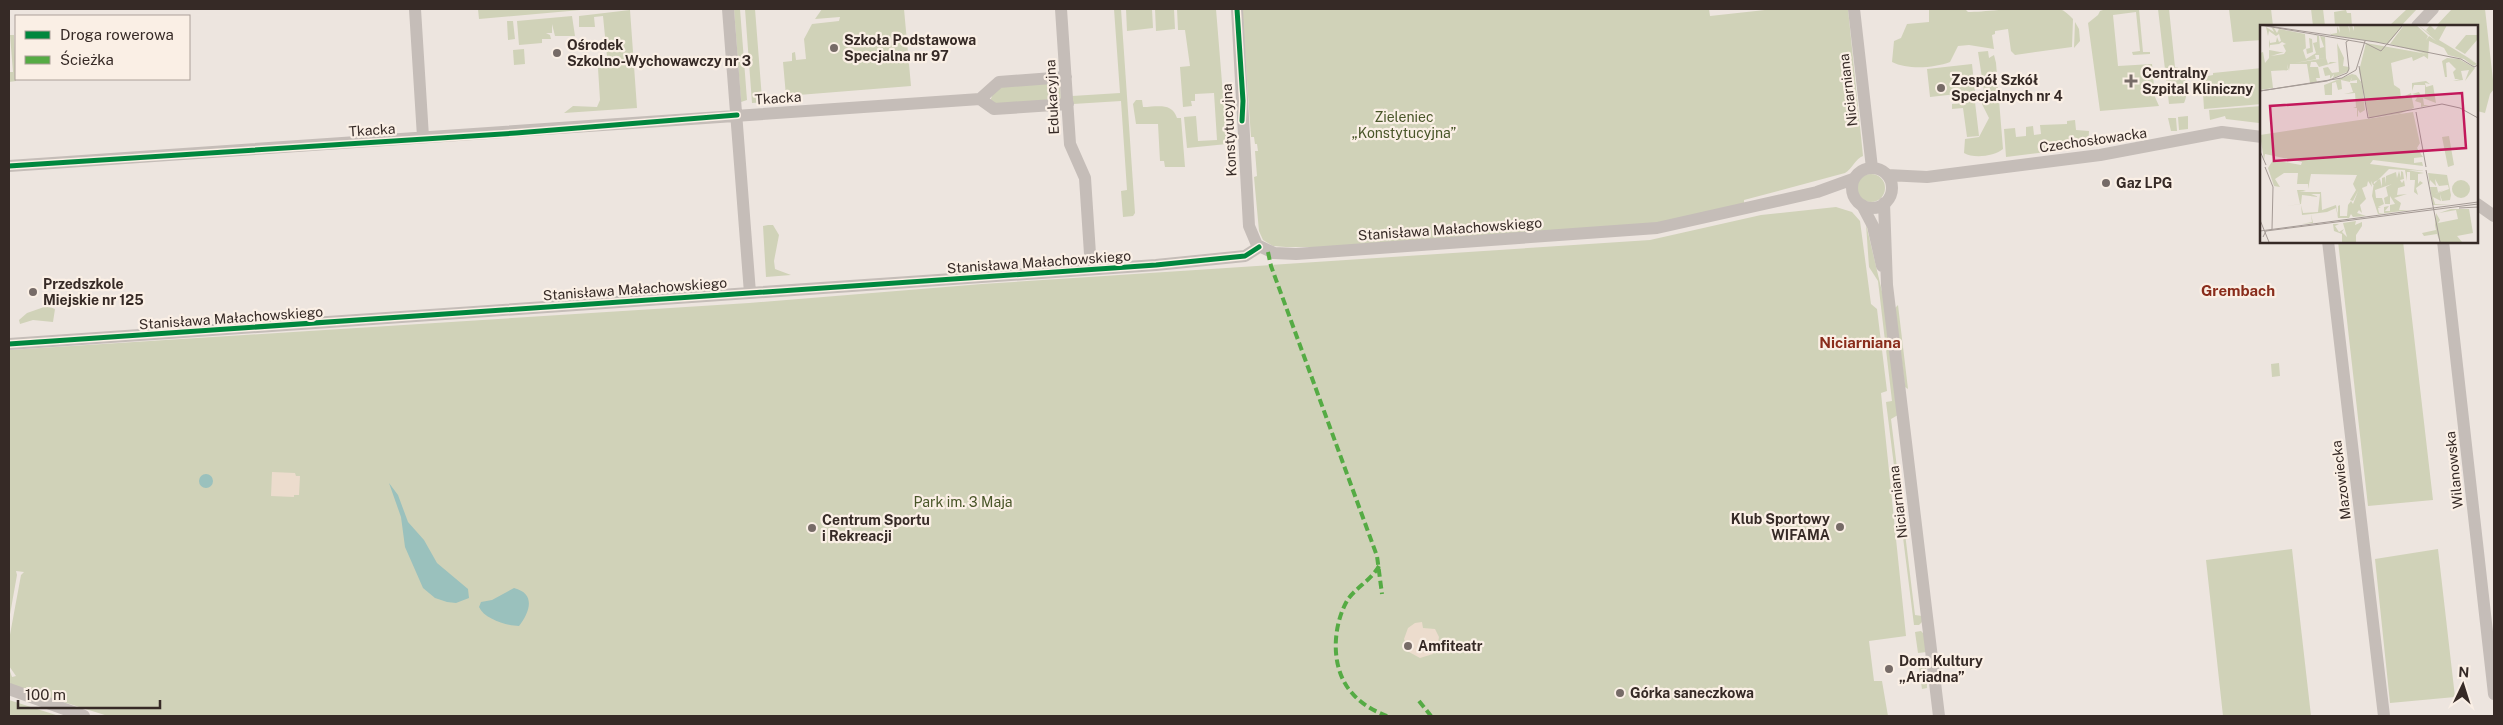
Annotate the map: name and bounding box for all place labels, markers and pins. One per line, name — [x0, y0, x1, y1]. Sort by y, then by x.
place label: Szkoła Podstawowa Specjalna nr 97 — [844, 32, 976, 64]
place label: Ośrodek Szkolno-Wychowawczy nr 3 — [567, 37, 751, 69]
marker: Szkoła Podstawowa Specjalna nr 97 — [828, 42, 840, 54]
marker: Ośrodek Szkolno-Wychowawczy nr 3 — [551, 47, 563, 59]
place label: Centralny Szpital Kliniczny — [2142, 65, 2253, 97]
place label: Zespół Szkół Specjalnych nr 4 — [1951, 72, 2063, 104]
marker: Centralny Szpital Kliniczny — [2124, 74, 2138, 88]
marker: Zespół Szkół Specjalnych nr 4 — [1935, 82, 1947, 94]
place label: Gaz LPG — [2116, 175, 2173, 191]
marker: Gaz LPG — [2100, 177, 2112, 189]
place label: Przedszkole Miejskie nr 125 — [43, 276, 144, 308]
marker: Przedszkole Miejskie nr 125 — [27, 286, 39, 298]
place label: Klub Sportowy WIFAMA — [1731, 511, 1830, 543]
place label: Centrum Sportu i Rekreacji — [822, 512, 930, 544]
marker: Klub Sportowy WIFAMA — [1834, 521, 1846, 533]
marker: Centrum Sportu i Rekreacji — [806, 522, 818, 534]
place label: Amfiteatr — [1418, 638, 1483, 654]
marker: Amfiteatr — [1402, 640, 1414, 652]
place label: Dom Kultury „Ariadna” — [1899, 653, 1983, 685]
marker: Dom Kultury „Ariadna” — [1883, 663, 1895, 675]
place label: Górka saneczkowa — [1630, 685, 1754, 701]
marker: Górka saneczkowa — [1614, 687, 1626, 699]

